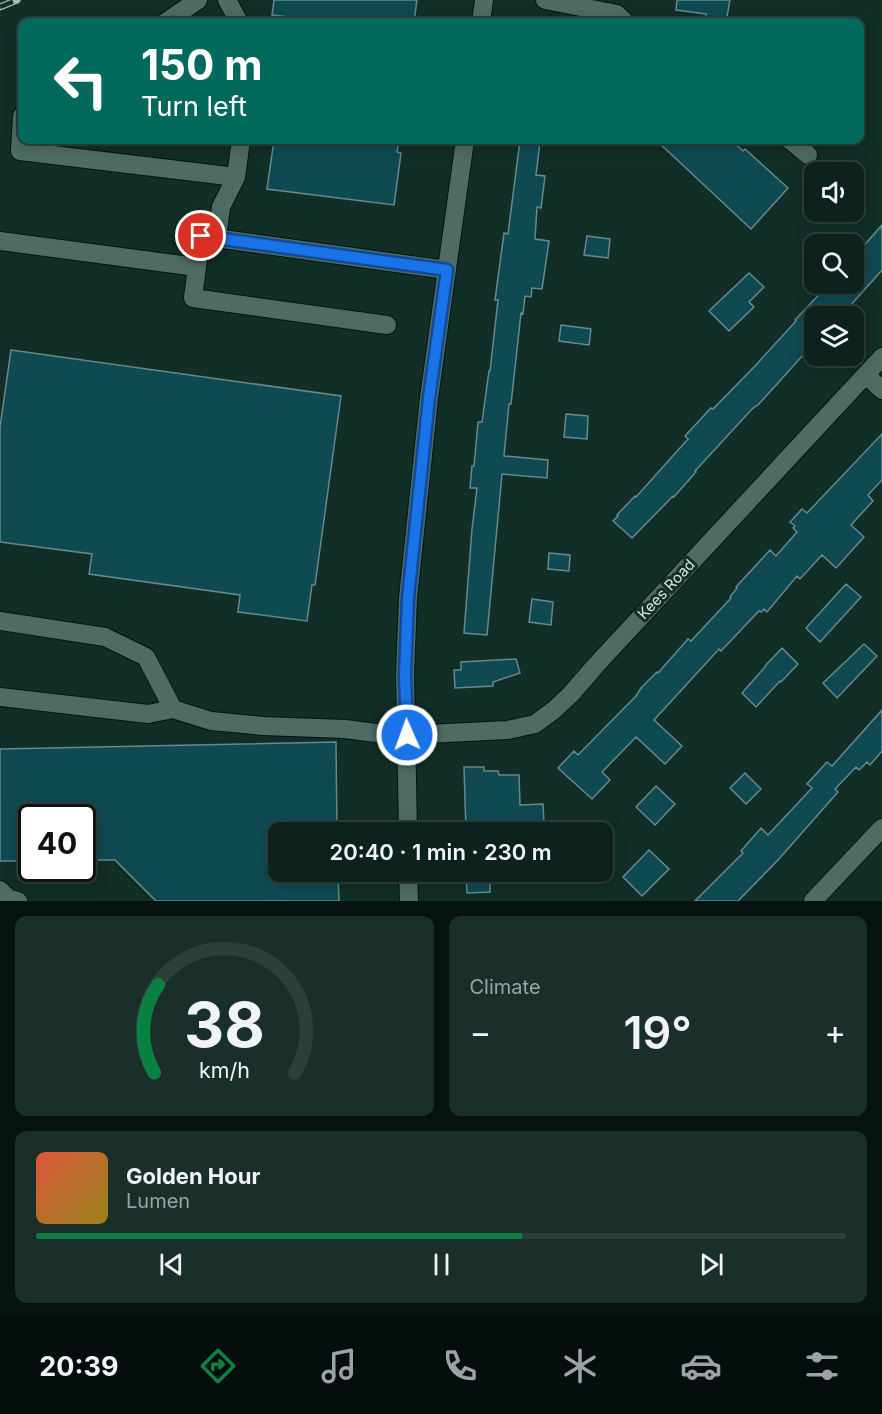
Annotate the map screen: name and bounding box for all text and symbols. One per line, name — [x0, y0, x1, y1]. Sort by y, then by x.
text: 150 m — [141, 39, 263, 90]
icon: left — [42, 42, 120, 120]
text: Turn left — [141, 90, 247, 123]
map controls — [804, 162, 864, 366]
button: sound — [804, 162, 864, 222]
pin — [175, 210, 226, 261]
icon: arrive — [184, 219, 217, 252]
button: search — [804, 234, 864, 294]
button: layers — [804, 306, 864, 366]
street label: Kees Road — [633, 555, 699, 623]
position arrow — [375, 703, 439, 767]
speed limit sign: 40 — [18, 804, 96, 882]
text: 20:40 · 1 min · 230 m — [329, 839, 552, 865]
text: Climate — [470, 975, 541, 999]
text: 38 — [184, 987, 265, 1062]
text: 19° — [624, 1005, 692, 1060]
text: − — [470, 1012, 491, 1052]
text: + — [824, 1012, 846, 1052]
text: km/h — [199, 1057, 250, 1083]
text: Golden Hour — [126, 1163, 260, 1189]
text: Lumen — [126, 1189, 190, 1213]
icon: previous — [155, 1248, 188, 1281]
icon: pause — [425, 1248, 458, 1281]
icon: next — [695, 1248, 728, 1281]
icon: directions — [197, 1345, 239, 1387]
icon: music — [318, 1345, 360, 1387]
icon: phone — [439, 1345, 481, 1387]
icon: climate — [559, 1345, 601, 1387]
icon: car — [680, 1345, 722, 1387]
icon: filters — [801, 1345, 843, 1387]
text: 20:39 — [39, 1350, 119, 1383]

